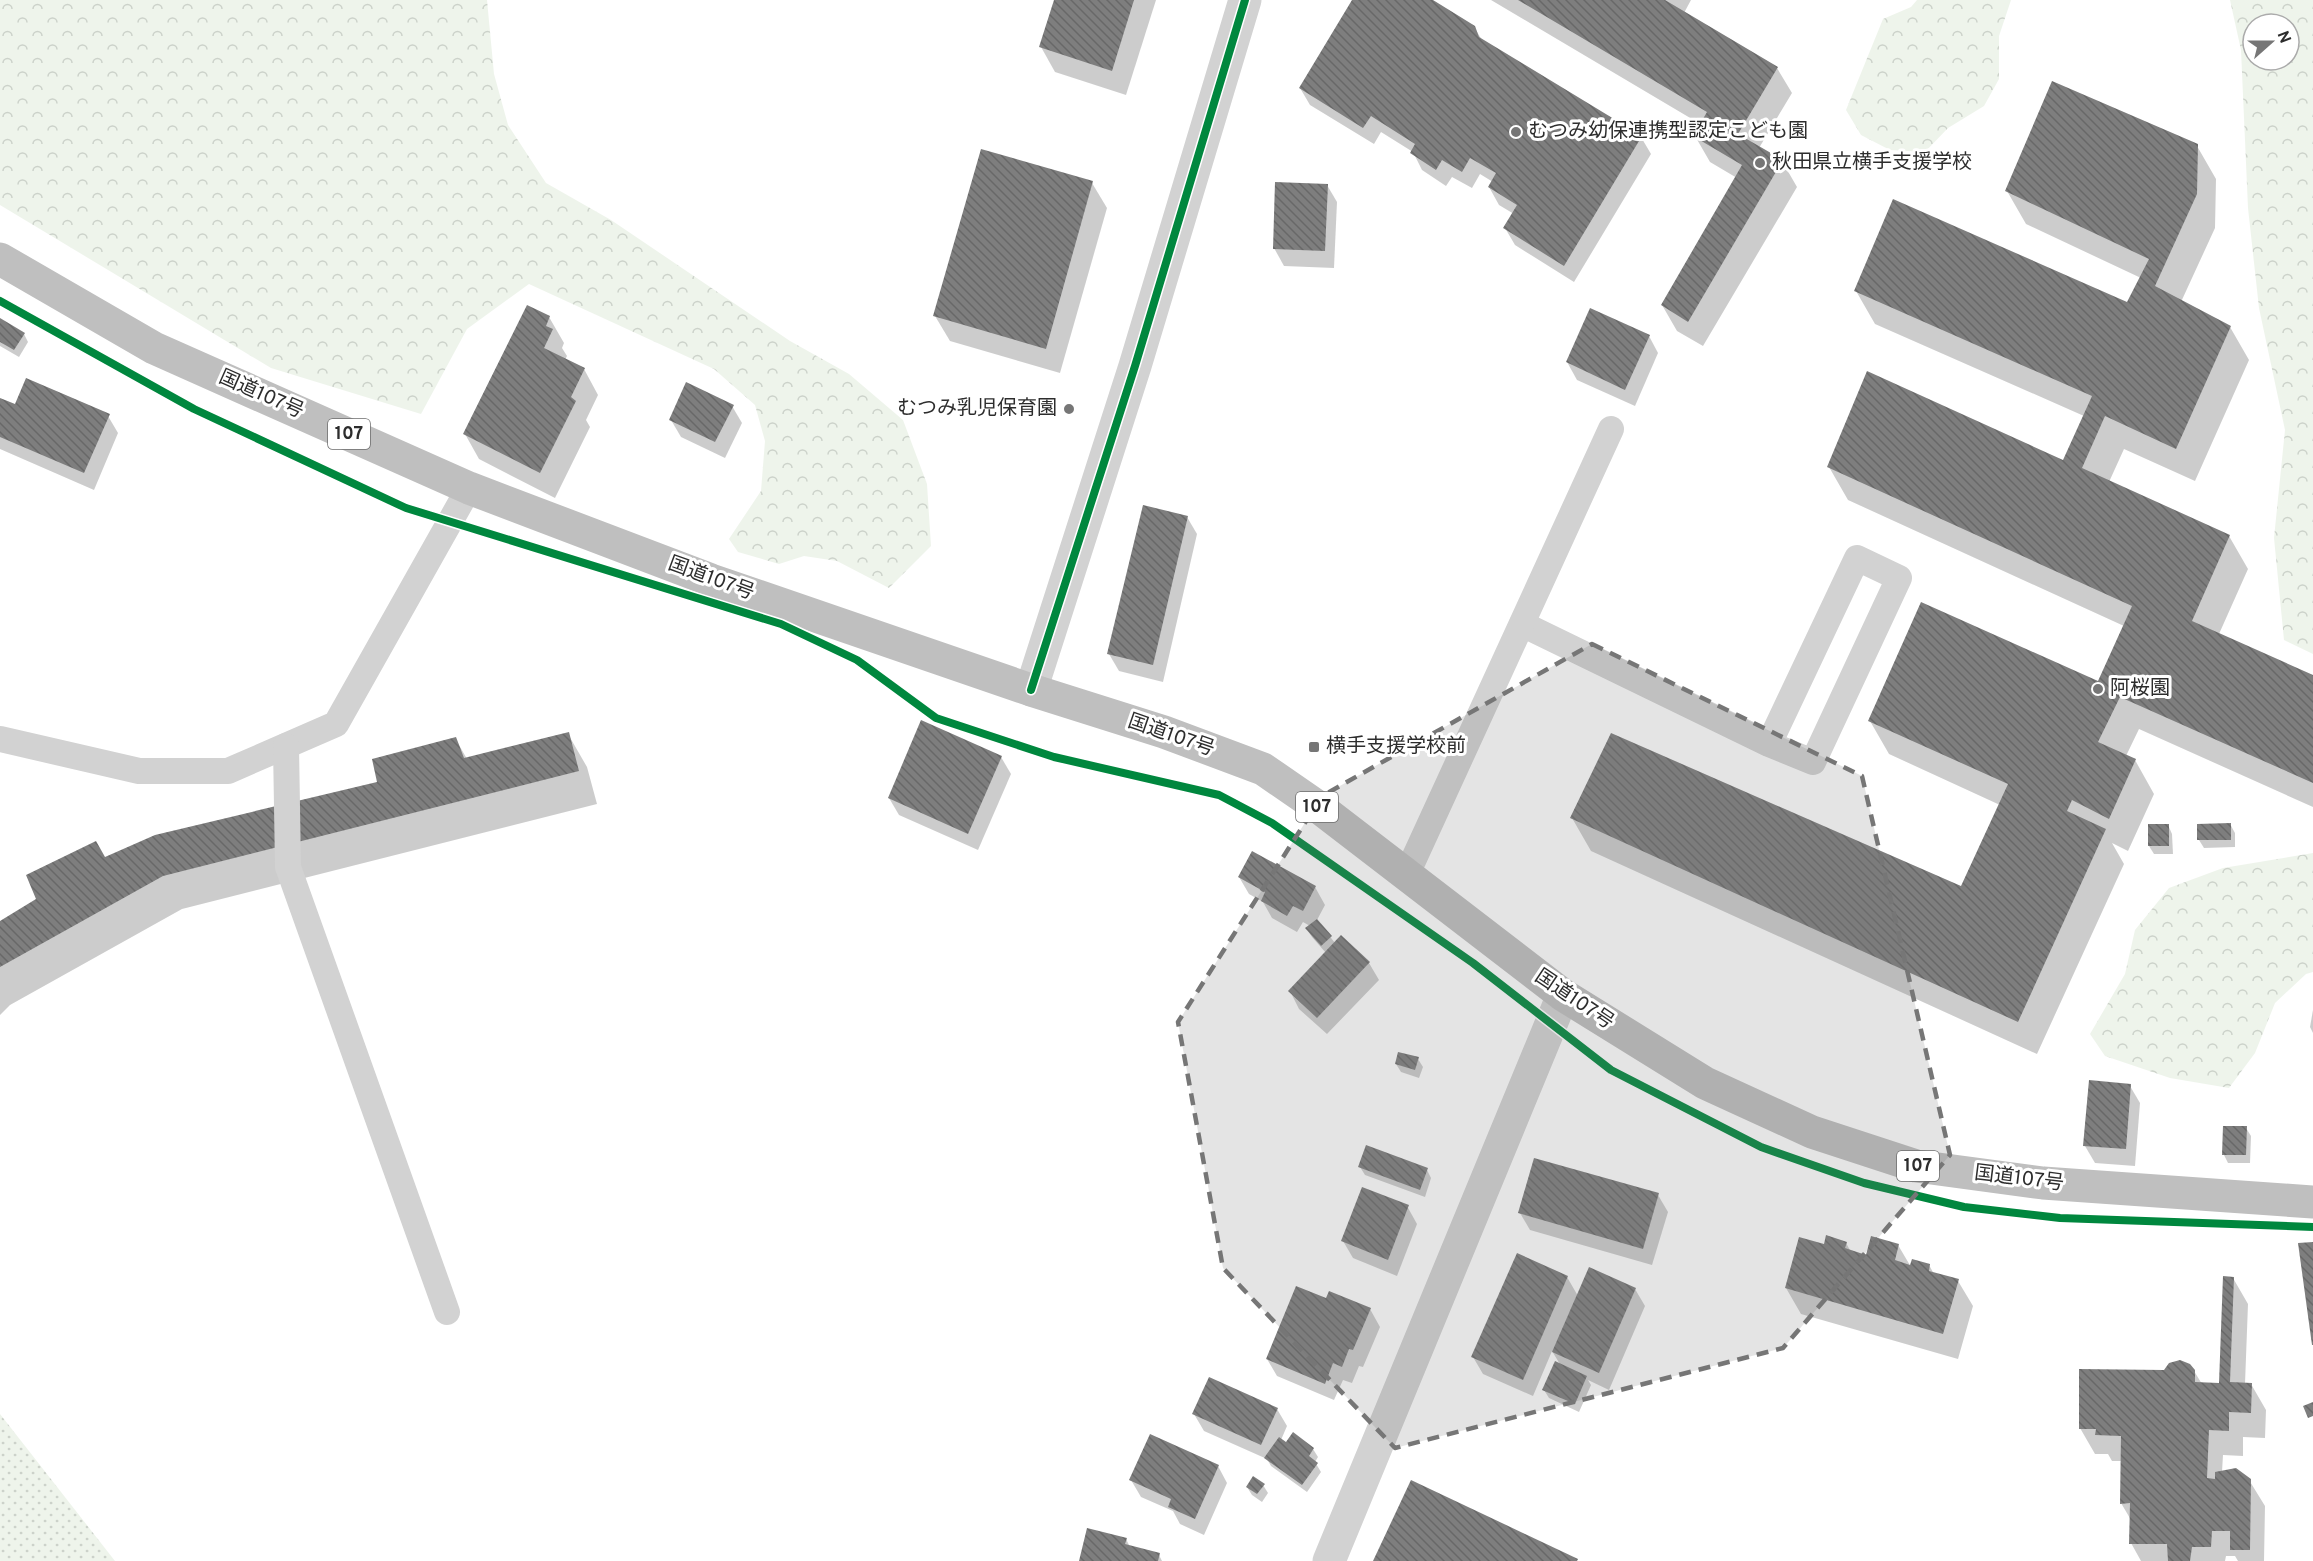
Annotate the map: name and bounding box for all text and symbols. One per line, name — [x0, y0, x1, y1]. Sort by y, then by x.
north arrow — [2241, 12, 2301, 72]
text: N — [2272, 28, 2295, 46]
place label: むつみ幼保連携型認定こども園 — [1528, 119, 1808, 145]
marker: むつみ幼保連携型認定こども園 — [1509, 125, 1523, 139]
place label: 秋田県立横手支援学校 — [1772, 150, 1972, 176]
marker: 秋田県立横手支援学校 — [1753, 156, 1767, 170]
street label: 国道107号 — [215, 365, 307, 425]
place label: むつみ乳児保育園 — [897, 396, 1057, 422]
marker: むつみ乳児保育園 — [1062, 402, 1076, 416]
road number: 107 — [328, 419, 370, 449]
street label: 国道107号 — [664, 551, 758, 607]
place label: 阿桜園 — [2110, 676, 2170, 702]
marker: 阿桜園 — [2091, 682, 2105, 696]
street label: 国道107号 — [1124, 709, 1218, 763]
place label: 横手支援学校前 — [1326, 734, 1466, 760]
marker: 横手支援学校前 — [1307, 740, 1321, 754]
road number: 107 — [1296, 792, 1338, 822]
street label: 国道107号 — [1529, 964, 1619, 1036]
road number: 107 — [1897, 1151, 1939, 1181]
street label: 国道107号 — [1973, 1161, 2065, 1197]

